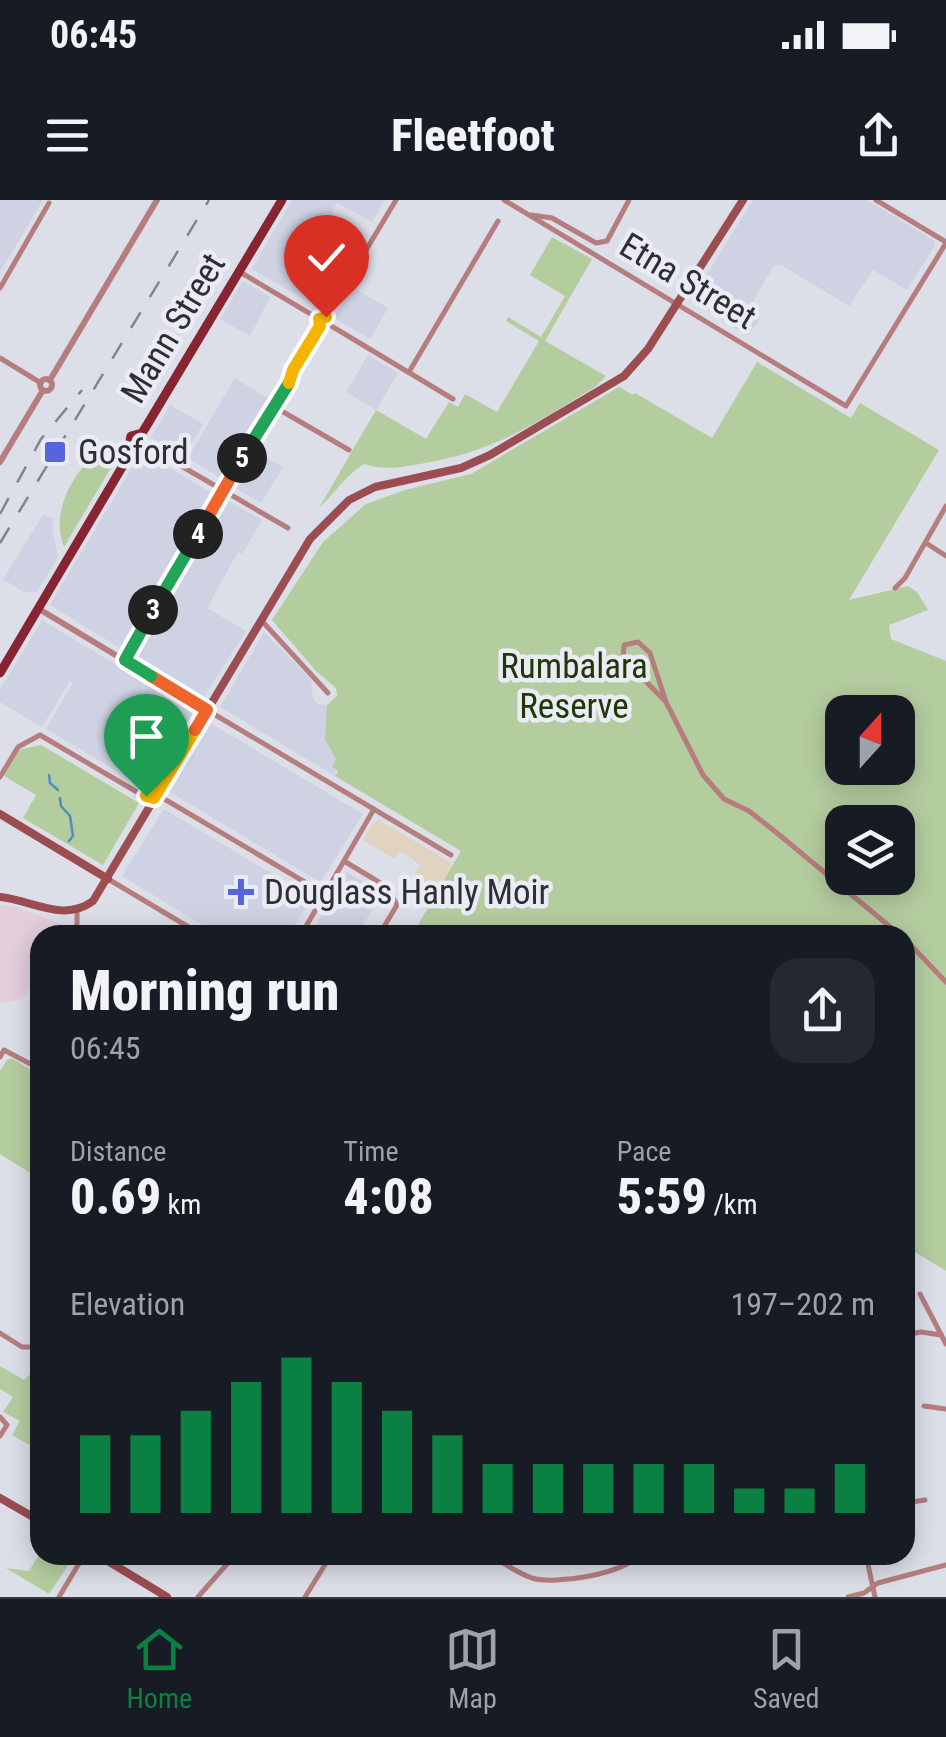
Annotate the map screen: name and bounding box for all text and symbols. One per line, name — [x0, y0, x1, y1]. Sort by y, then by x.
text: 06:45 — [50, 13, 137, 57]
icon: menu — [40, 108, 95, 163]
icon: share — [851, 108, 906, 163]
text: Fleetfoot — [391, 109, 555, 162]
pin — [284, 215, 369, 318]
street label: Etna Street — [612, 225, 763, 338]
icon: check — [299, 230, 354, 285]
street label: Mann Street — [113, 246, 234, 410]
place label: Gosford — [78, 432, 189, 473]
pin: 5 — [217, 433, 267, 483]
marker: Gosford — [42, 439, 68, 465]
text: 5 — [235, 441, 249, 474]
pin: 4 — [173, 509, 223, 559]
text: 4 — [191, 517, 205, 550]
pin: 3 — [128, 585, 178, 635]
text: 3 — [146, 593, 160, 626]
park label: Rumbalara Reserve — [500, 646, 648, 727]
pin — [104, 694, 189, 797]
north arrow — [825, 695, 915, 785]
map controls — [825, 695, 915, 895]
icon: arrive — [119, 709, 174, 764]
button: layers — [825, 805, 915, 895]
place label: Douglass Hanly Moir — [264, 872, 549, 913]
marker: Douglass Hanly Moir — [228, 879, 254, 905]
button: share — [770, 958, 875, 1063]
text: Morning run — [70, 959, 339, 1023]
text: 06:45 — [70, 1029, 141, 1067]
text: Distance — [70, 1135, 167, 1168]
text: Time — [343, 1135, 399, 1168]
text: Pace — [617, 1135, 672, 1168]
text: 0.69 — [70, 1168, 161, 1226]
text: 4:08 — [343, 1168, 434, 1226]
text: 5:59 — [617, 1168, 707, 1226]
text: km — [161, 1188, 201, 1221]
text: /km — [707, 1188, 758, 1221]
text: Elevation — [70, 1285, 185, 1323]
text: 197–202 m — [730, 1285, 875, 1323]
tab: Home — [126, 1622, 192, 1715]
tab: Map — [445, 1622, 500, 1715]
tab: Saved — [753, 1622, 820, 1715]

